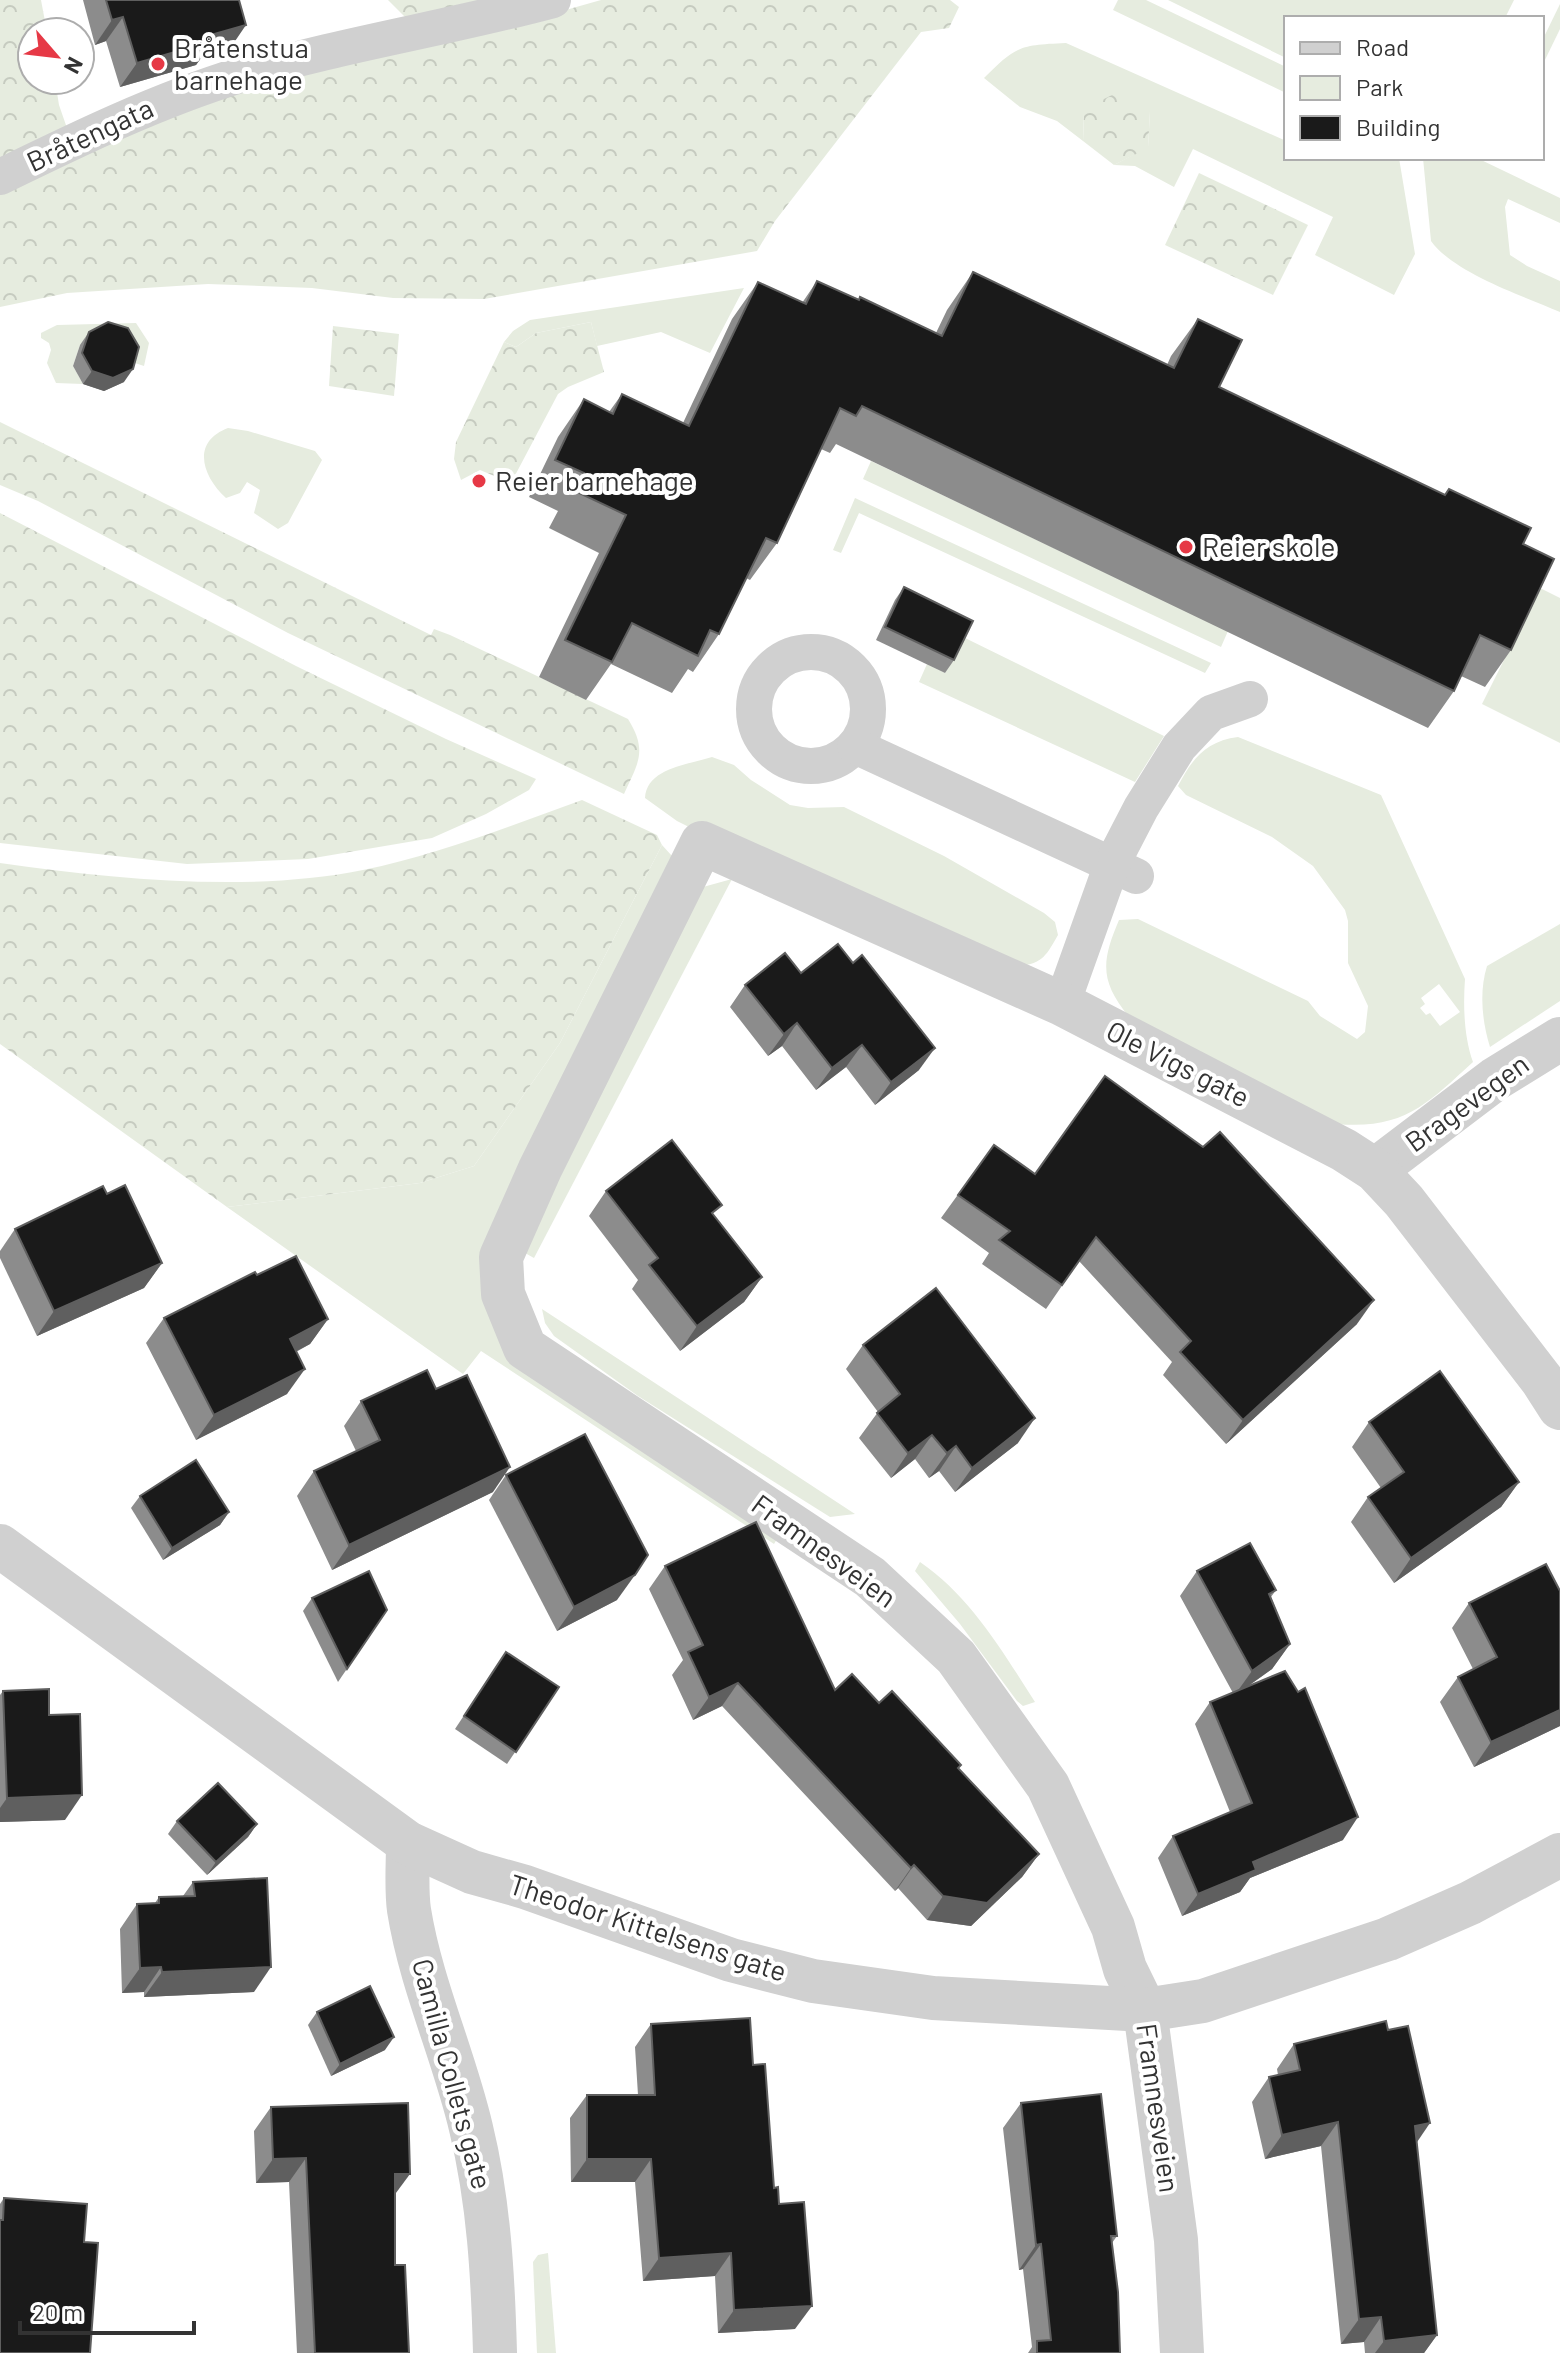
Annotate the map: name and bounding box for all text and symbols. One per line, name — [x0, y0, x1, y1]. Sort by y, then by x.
north arrow — [16, 16, 96, 96]
legend — [1284, 16, 1544, 160]
place label: Bråtenstua barnehage — [174, 30, 309, 96]
text: Road — [1356, 32, 1409, 61]
text: N — [60, 53, 89, 78]
marker: Bråtenstua barnehage — [149, 55, 167, 73]
text: Park — [1356, 72, 1403, 101]
street label: Bråtengata — [21, 90, 158, 178]
text: Building — [1356, 112, 1440, 141]
place label: Reier barnehage — [495, 463, 694, 497]
marker: Reier barnehage — [470, 472, 488, 490]
place label: Reier skole — [1202, 529, 1335, 563]
marker: Reier skole — [1177, 538, 1195, 556]
street label: Ole Vigs gate — [1101, 1013, 1256, 1114]
street label: Bragevegen — [1398, 1046, 1535, 1158]
street label: Framnesveien — [746, 1486, 903, 1614]
street label: Theodor Kittelsens gate — [505, 1866, 791, 1988]
street label: Camilla Collets gate — [406, 1955, 500, 2193]
street label: Framnesveien — [1130, 2021, 1188, 2195]
scale bar — [20, 2285, 194, 2335]
text: 20 m — [32, 2297, 83, 2326]

